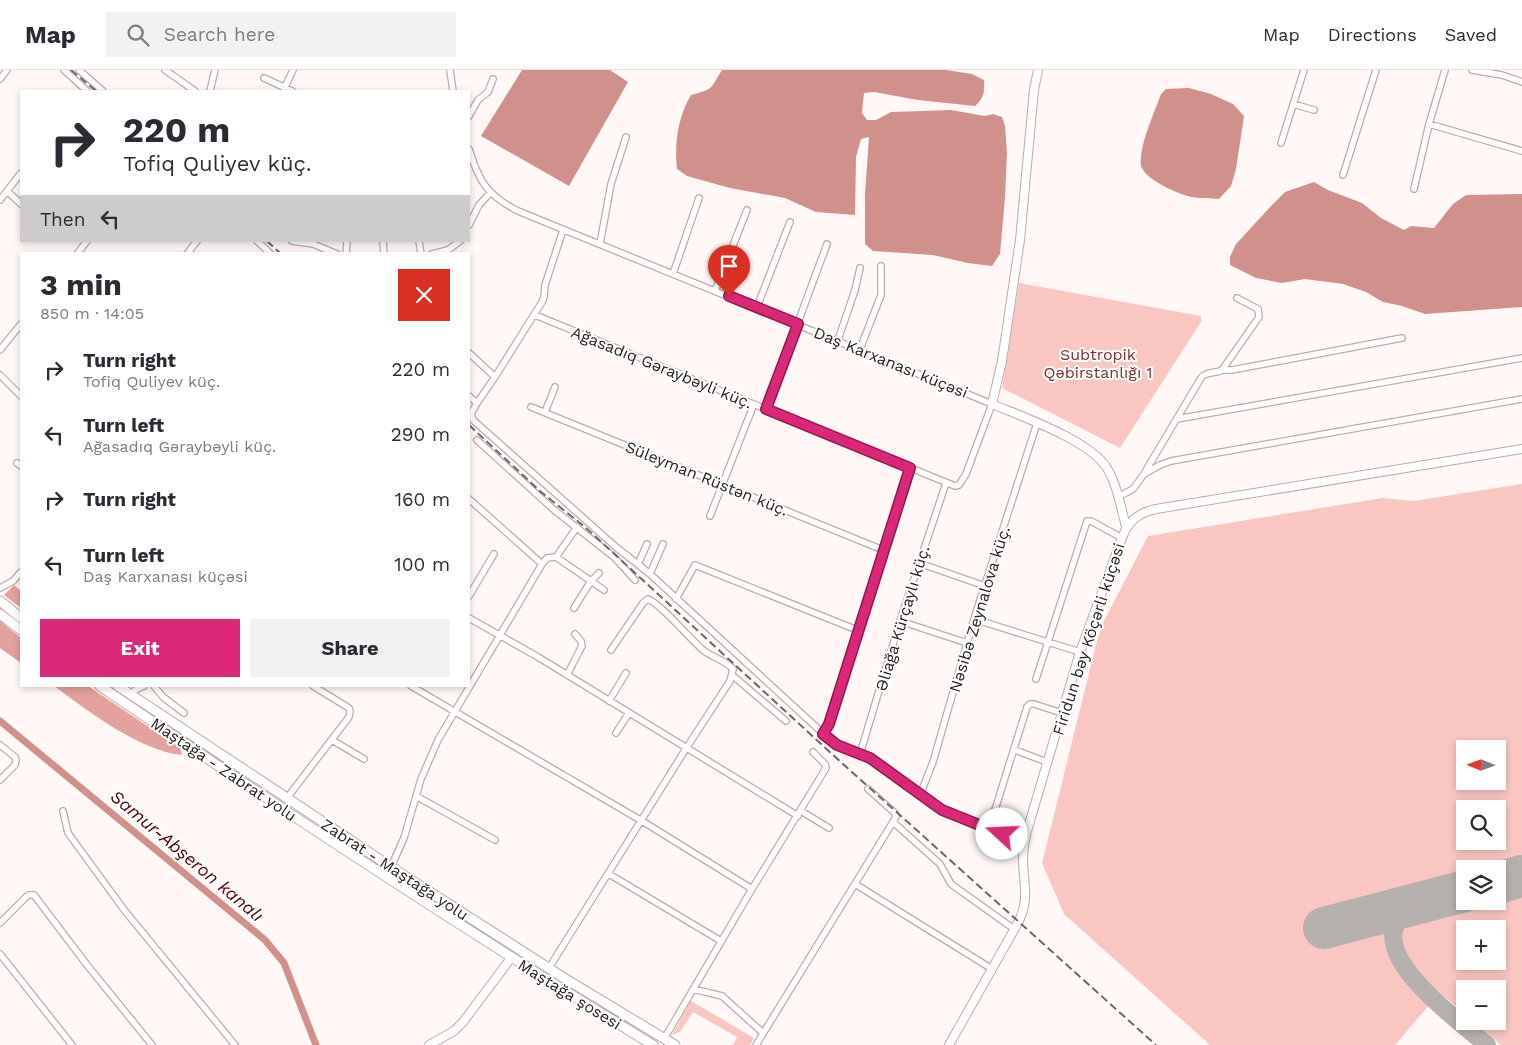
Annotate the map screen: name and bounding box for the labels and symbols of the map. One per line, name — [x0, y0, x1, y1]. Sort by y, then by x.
pin — [708, 245, 750, 296]
street label: Ağasadıq Gəraybəyli küç. — [569, 322, 755, 412]
street label: Daş Karxanası küçəsi — [811, 323, 971, 402]
park label: Subtropik Qəbirstanlığı 1 — [1043, 345, 1153, 382]
street label: Süleyman Rüstən küç. — [623, 437, 791, 520]
street label: Nəsibə Zeynalova küç. — [945, 524, 1014, 695]
street label: Firidun bəy Köçərli küçəsi — [1048, 541, 1129, 738]
street label: Əliağa Kürçaylı küç. — [871, 543, 934, 693]
street label: Maştağa - Zabrat yolu — [147, 714, 300, 825]
north arrow — [1456, 740, 1506, 790]
water label: Samur-Abşeron kanalı — [107, 785, 268, 926]
position arrow — [975, 807, 1027, 859]
street label: Zabrat - Maştağa yolu — [318, 815, 472, 924]
street label: Maştağa şosesi — [515, 955, 625, 1034]

